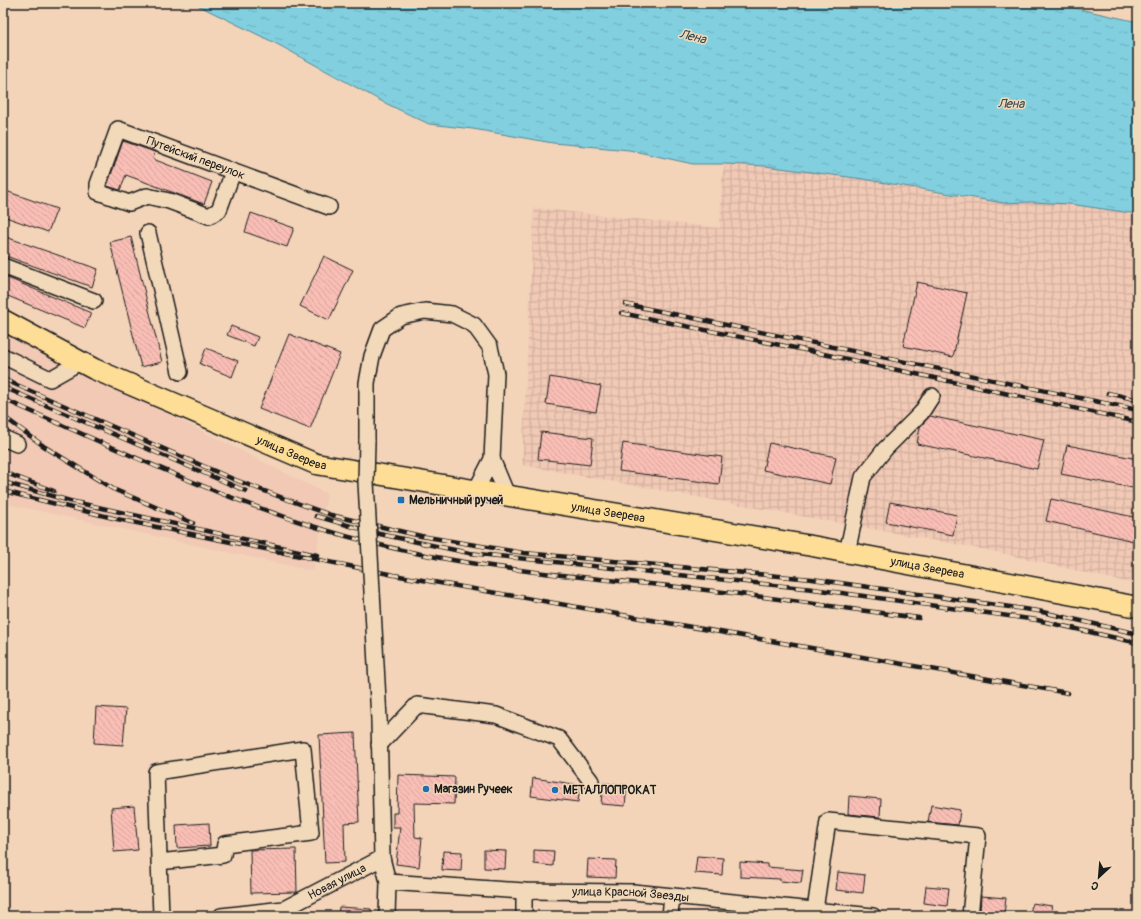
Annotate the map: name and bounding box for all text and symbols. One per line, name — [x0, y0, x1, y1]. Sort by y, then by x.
water label: Лена — [678, 26, 709, 48]
water label: Лена — [998, 96, 1025, 112]
street label: Путейский переулок — [144, 133, 247, 183]
street label: улица Зверева — [253, 432, 328, 474]
place label: Мельничный ручей — [409, 493, 504, 508]
marker: Мельничный ручей — [396, 495, 406, 505]
street label: улица Зверева — [569, 499, 647, 526]
street label: улица Зверева — [888, 554, 966, 582]
place label: Магазин Ручеек — [434, 782, 514, 797]
place label: МЕТАЛЛОПРОКАТ — [563, 783, 657, 798]
marker: Магазин Ручеек — [421, 784, 431, 794]
marker: МЕТАЛЛОПРОКАТ — [550, 785, 560, 795]
north arrow — [1079, 857, 1119, 897]
street label: Новая улица — [305, 860, 369, 903]
text: С — [1089, 878, 1101, 893]
street label: улица Красной Звезды — [571, 884, 690, 906]

